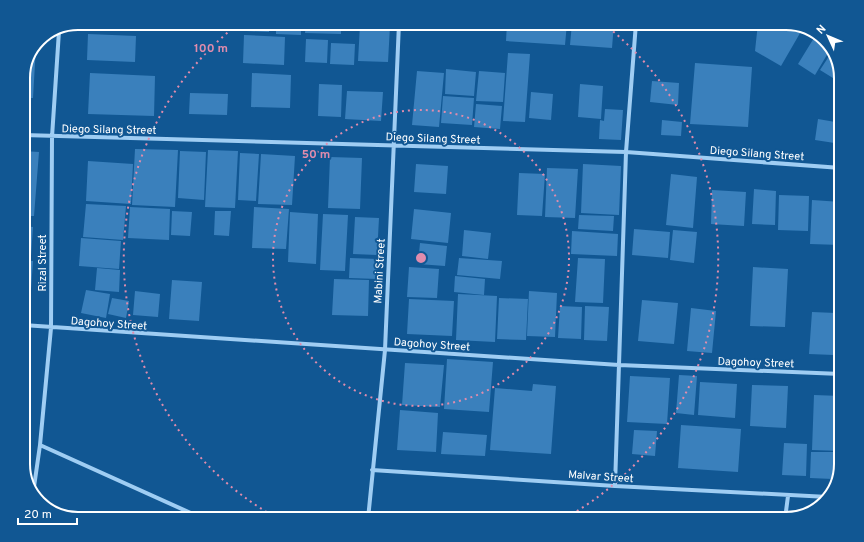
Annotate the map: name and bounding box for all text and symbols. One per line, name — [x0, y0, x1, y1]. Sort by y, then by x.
north arrow — [808, 16, 848, 56]
text: N — [814, 22, 829, 37]
text: 100 m — [194, 41, 228, 57]
street label: Diego Silang Street — [61, 122, 157, 138]
street label: Diego Silang Street — [385, 130, 481, 148]
street label: Diego Silang Street — [709, 144, 805, 164]
text: 50 m — [302, 147, 330, 163]
street label: Rizal Street — [36, 234, 50, 292]
street label: Mabini Street — [371, 238, 389, 304]
centre of rings — [414, 251, 428, 265]
street label: Dagohoy Street — [70, 314, 148, 334]
street label: Dagohoy Street — [393, 335, 471, 355]
street label: Dagohoy Street — [717, 355, 795, 371]
street label: Malvar Street — [568, 468, 634, 486]
scale bar — [18, 500, 77, 526]
text: 20 m — [24, 507, 52, 523]

